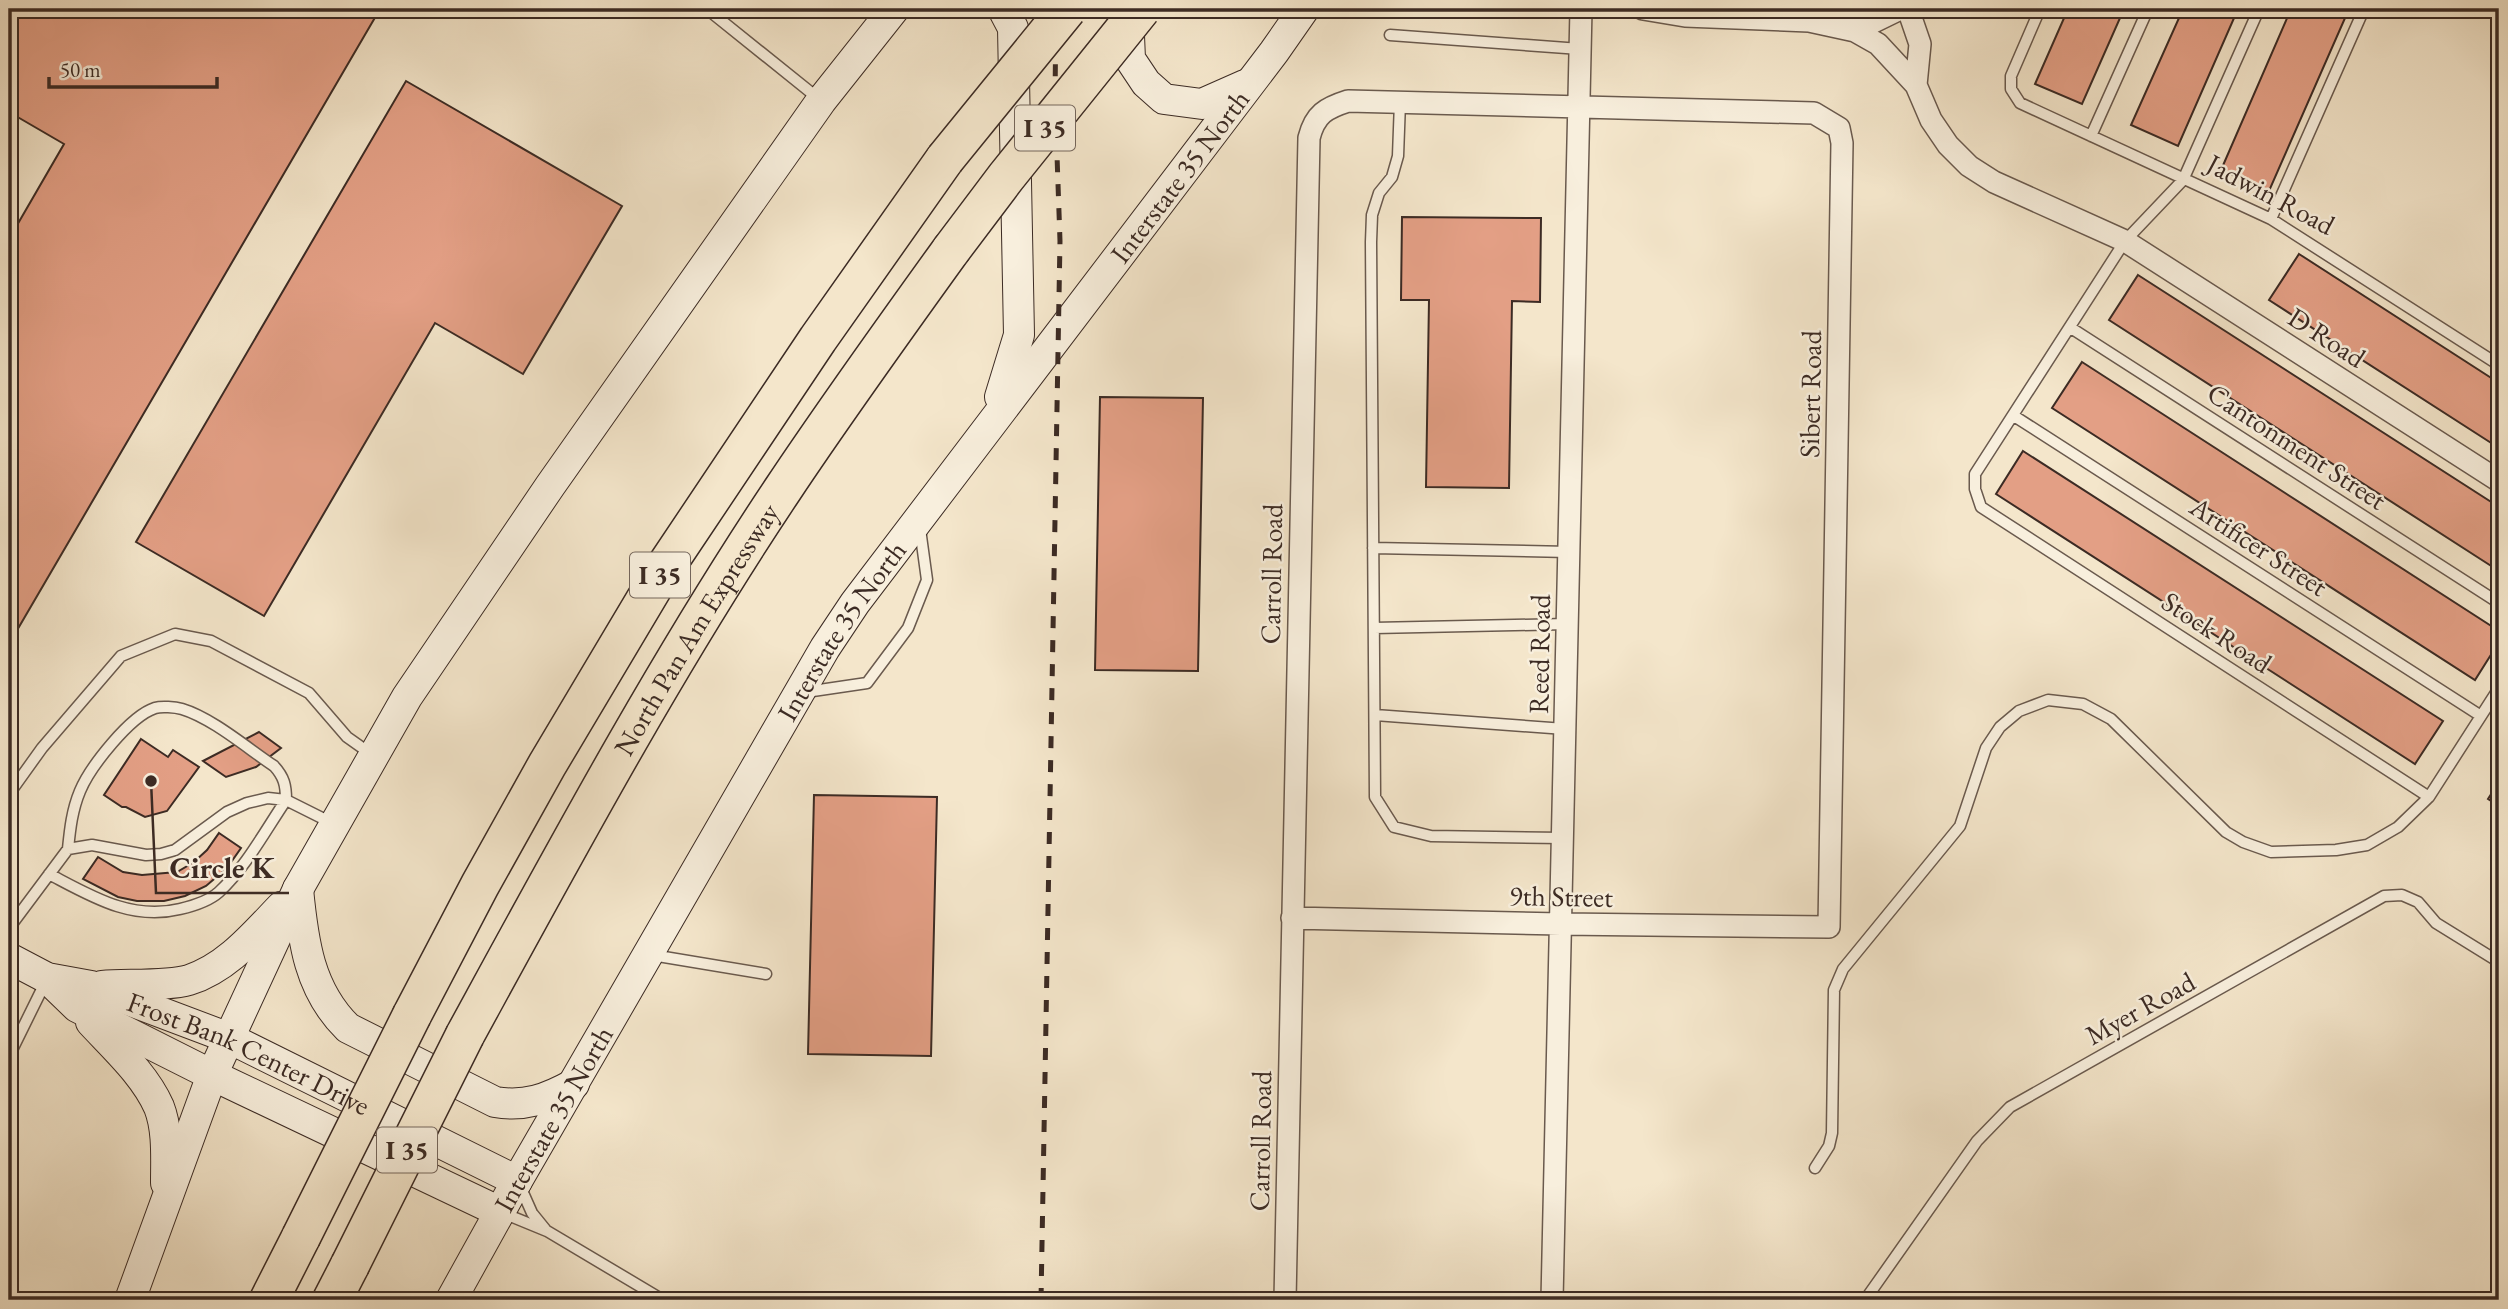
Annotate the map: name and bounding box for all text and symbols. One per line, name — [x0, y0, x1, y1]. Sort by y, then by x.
scale bar — [49, 46, 217, 90]
text: 50 m — [60, 56, 101, 83]
street label: Interstate 35 North — [1102, 82, 1257, 270]
road number: I 35 — [1015, 105, 1075, 150]
street label: Jadwin Road — [2199, 144, 2342, 243]
street label: D Road — [2281, 299, 2373, 376]
street label: Sibert Road — [1791, 329, 1829, 458]
street label: Cantonment Street — [2201, 375, 2394, 517]
street label: Artificer Street — [2182, 488, 2335, 604]
street label: North Pan Am Expressway — [605, 495, 787, 762]
street label: Carroll Road — [1252, 502, 1290, 645]
street label: Interstate 35 North — [769, 533, 914, 727]
road number: I 35 — [630, 552, 690, 597]
street label: Stock Road — [2155, 583, 2280, 681]
street label: Reed Road — [1520, 593, 1558, 714]
callout: Circle K — [156, 842, 289, 893]
text: Circle K — [170, 848, 276, 887]
street label: 9th Street — [1509, 877, 1613, 915]
street label: Myer Road — [2079, 963, 2202, 1053]
street label: Frost Bank Center Drive — [122, 983, 376, 1123]
street label: Interstate 35 North — [485, 1019, 621, 1218]
street label: Carroll Road — [1241, 1069, 1279, 1212]
road number: I 35 — [377, 1128, 437, 1172]

